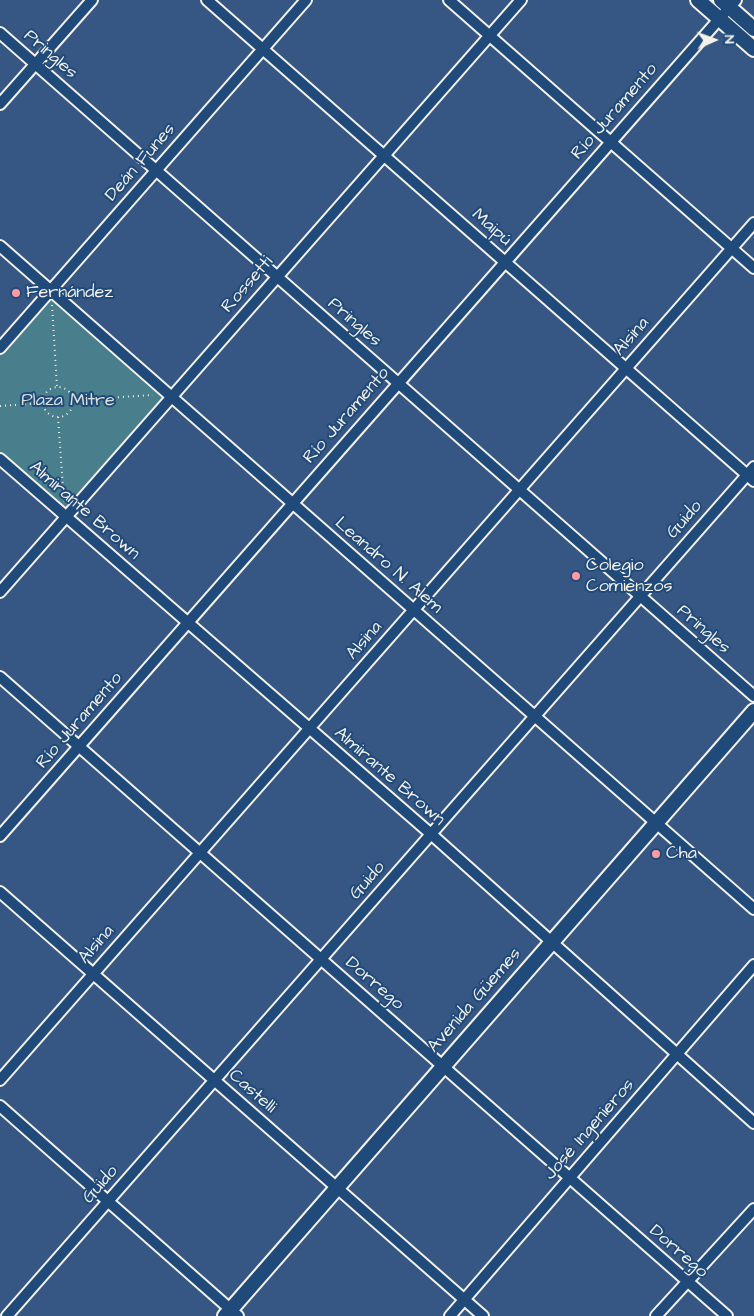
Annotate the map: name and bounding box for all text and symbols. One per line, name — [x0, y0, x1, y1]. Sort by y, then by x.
north arrow — [689, 15, 739, 65]
street label: Pringles — [19, 26, 81, 84]
text: N — [719, 35, 739, 44]
street label: Río Juramento — [567, 59, 663, 165]
street label: Deán Funes — [101, 120, 181, 206]
street label: Maipú — [467, 205, 515, 251]
street label: Rossetti — [218, 252, 278, 318]
place label: Fernández — [26, 282, 113, 304]
marker: Fernández — [10, 287, 22, 299]
street label: Pringles — [323, 294, 385, 352]
street label: Alsina — [609, 313, 655, 361]
street label: Río Juramento — [299, 363, 395, 469]
park label: Plaza Mitre — [21, 390, 115, 412]
street label: Almirante Brown — [24, 457, 144, 565]
street label: Guido — [663, 496, 707, 544]
street label: Leandro N. Alem — [330, 513, 446, 619]
place label: Colegio Comienzos — [586, 555, 672, 598]
marker: Colegio Comienzos — [570, 570, 582, 582]
street label: Pringles — [672, 601, 734, 659]
street label: Alsina — [342, 617, 388, 665]
street label: Río Juramento — [32, 668, 128, 774]
street label: Almirante Brown — [329, 723, 449, 831]
place label: Cha — [666, 843, 697, 865]
marker: Cha — [650, 848, 662, 860]
street label: Guido — [346, 857, 390, 905]
street label: Alsina — [74, 921, 120, 969]
street label: Avenida Güemes — [424, 944, 526, 1058]
street label: Dorrego — [340, 953, 408, 1015]
street label: Castelli — [224, 1065, 280, 1119]
street label: José Ingenieros — [540, 1075, 640, 1185]
street label: Guido — [79, 1161, 123, 1209]
street label: Dorrego — [644, 1221, 712, 1283]

